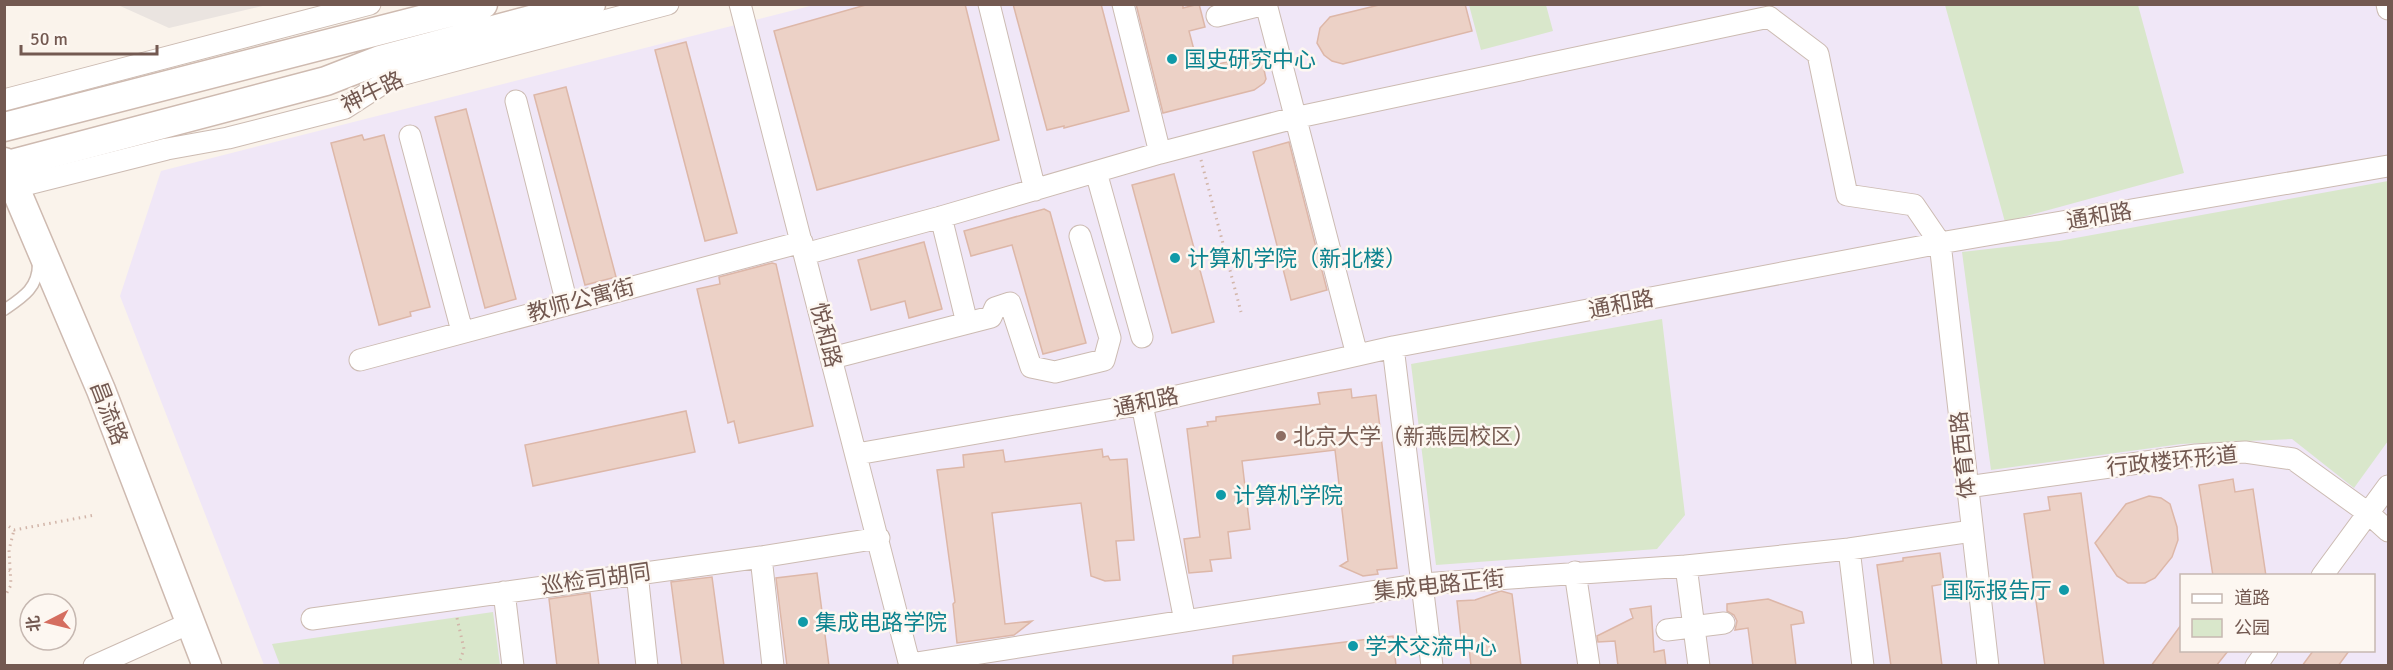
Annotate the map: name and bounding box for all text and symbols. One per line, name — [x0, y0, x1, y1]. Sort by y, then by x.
scale bar — [21, 18, 158, 56]
text: 50 m — [30, 28, 68, 50]
place label: 国史研究中心 — [1184, 46, 1316, 73]
marker: 国史研究中心 — [1165, 52, 1179, 66]
street label: 神牛路 — [336, 65, 408, 119]
street label: 通和路 — [2064, 197, 2134, 235]
place label: 计算机学院（新北楼） — [1187, 245, 1407, 272]
marker: 计算机学院（新北楼） — [1168, 251, 1182, 265]
street label: 教师公寓街 — [524, 273, 638, 327]
street label: 通和路 — [1586, 284, 1656, 324]
street label: 悦和路 — [805, 300, 847, 370]
street label: 昌流路 — [85, 377, 133, 449]
street label: 通和路 — [1111, 382, 1181, 422]
street label: 体育西路 — [1945, 410, 1981, 500]
place label: 北京大学（新燕园校区） — [1293, 423, 1535, 450]
marker: 北京大学（新燕园校区） — [1274, 429, 1288, 443]
street label: 行政楼环形道 — [2105, 441, 2239, 481]
place label: 计算机学院 — [1233, 482, 1343, 509]
marker: 计算机学院 — [1214, 488, 1228, 502]
street label: 巡检司胡同 — [540, 558, 652, 600]
street label: 集成电路正街 — [1372, 565, 1506, 605]
legend — [2180, 574, 2375, 652]
place label: 国际报告厅 — [1942, 577, 2052, 604]
marker: 国际报告厅 — [2057, 583, 2071, 597]
text: 道路 — [2234, 587, 2270, 609]
north arrow — [18, 592, 78, 652]
place label: 集成电路学院 — [815, 609, 947, 636]
text: 北 — [23, 615, 45, 633]
marker: 集成电路学院 — [796, 615, 810, 629]
text: 公园 — [2234, 617, 2270, 639]
place label: 学术交流中心 — [1365, 633, 1497, 660]
marker: 学术交流中心 — [1346, 639, 1360, 653]

